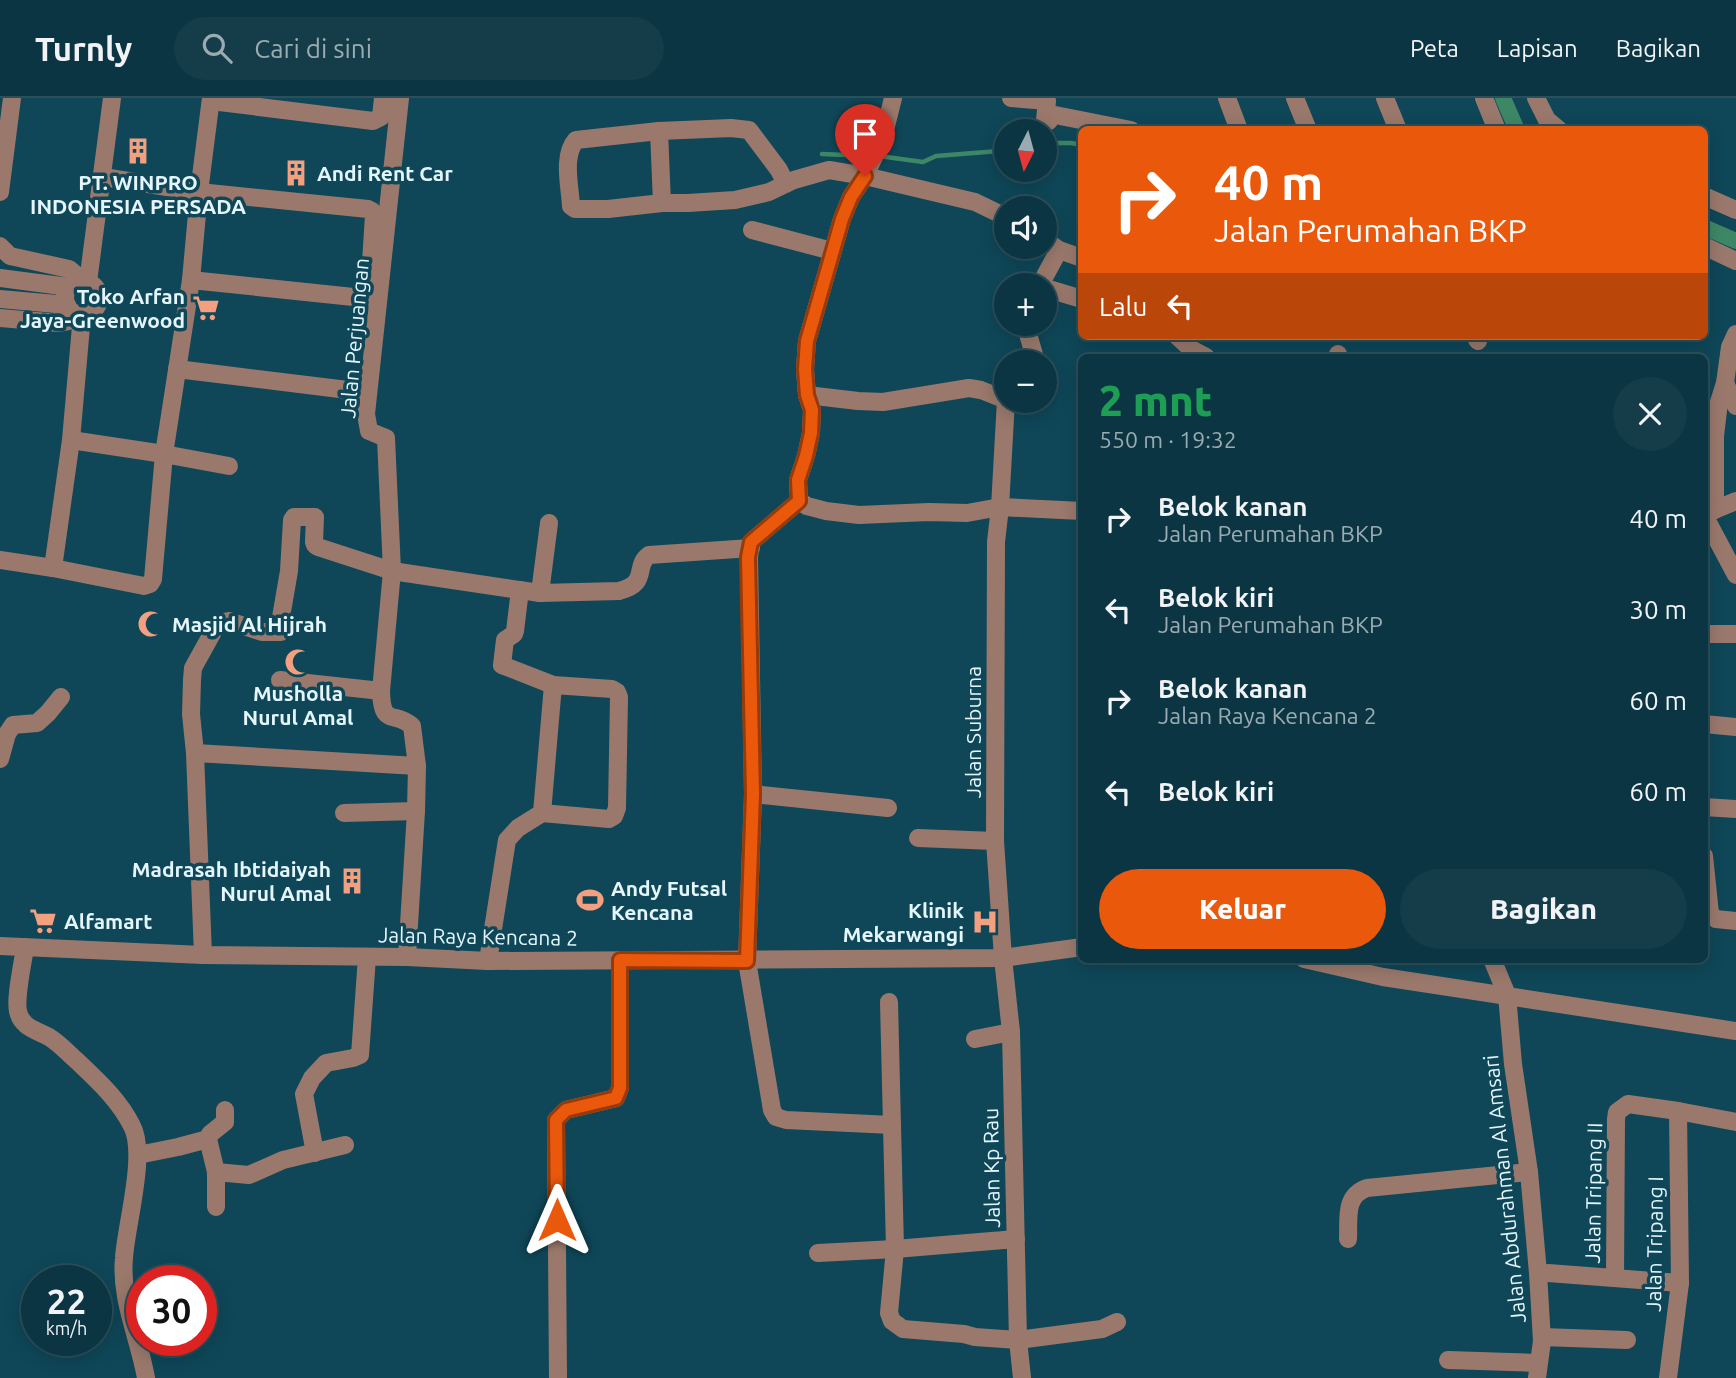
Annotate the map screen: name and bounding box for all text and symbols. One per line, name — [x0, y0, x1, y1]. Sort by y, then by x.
search box — [174, 17, 664, 80]
icon: search — [198, 29, 236, 67]
text: Turnly — [35, 30, 132, 67]
text: Cari di sini — [254, 34, 372, 63]
text: Peta — [1410, 35, 1459, 62]
text: Lapisan — [1497, 35, 1578, 62]
text: Bagikan — [1616, 35, 1701, 62]
pin — [835, 104, 895, 176]
icon: arrive — [846, 115, 884, 153]
north arrow — [994, 119, 1057, 182]
map controls — [994, 119, 1057, 413]
building icon: PT. WINPRO INDONESIA PERSADA — [123, 136, 153, 166]
icon: right — [1099, 154, 1190, 245]
text: 40 m — [1214, 154, 1323, 209]
building icon: Andi Rent Car — [281, 158, 311, 188]
place label: Andi Rent Car — [317, 161, 453, 185]
place label: PT. WINPRO INDONESIA PERSADA — [30, 170, 246, 218]
button: sound — [994, 196, 1057, 259]
text: Jalan Perumahan BKP — [1214, 212, 1527, 248]
street label: Jalan Perjuangan — [335, 257, 373, 419]
button: + — [994, 273, 1057, 336]
place label: Toko Arfan Jaya-Greenwood — [20, 284, 185, 332]
icon: left — [1161, 287, 1199, 325]
text: Lalu — [1099, 292, 1147, 321]
supermarket icon: Toko Arfan Jaya-Greenwood — [191, 293, 221, 323]
button: − — [994, 350, 1057, 413]
text: 2 mnt — [1099, 377, 1212, 424]
button: close — [1613, 377, 1687, 451]
text: 550 m · 19:32 — [1099, 427, 1237, 452]
text: Belok kanan — [1158, 492, 1308, 521]
icon: right — [1099, 500, 1137, 538]
text: 40 m — [1629, 504, 1687, 533]
text: Jalan Perumahan BKP — [1158, 521, 1383, 546]
text: Belok kiri — [1158, 583, 1274, 612]
icon: left — [1099, 591, 1137, 629]
text: 30 m — [1629, 595, 1687, 624]
mosque icon: Masjid Al Hijrah — [136, 609, 166, 639]
place label: Masjid Al Hijrah — [172, 612, 327, 636]
text: Jalan Perumahan BKP — [1158, 612, 1383, 637]
mosque icon: Musholla Nurul Amal — [283, 647, 313, 677]
street label: Jalan Suburna — [961, 666, 985, 798]
text: Belok kanan — [1158, 674, 1308, 703]
place label: Musholla Nurul Amal — [243, 681, 353, 729]
icon: right — [1099, 682, 1137, 720]
text: 60 m — [1629, 686, 1687, 715]
text: Jalan Raya Kencana 2 — [1158, 703, 1377, 728]
icon: left — [1099, 773, 1137, 811]
text: Belok kiri — [1158, 777, 1274, 806]
text: 60 m — [1629, 777, 1687, 806]
place label: Madrasah Ibtidaiyah Nurul Amal — [132, 857, 331, 905]
building icon: Madrasah Ibtidaiyah Nurul Amal — [337, 866, 367, 896]
button: Keluar — [1099, 869, 1386, 949]
button: Bagikan — [1400, 869, 1687, 949]
place label: Andy Futsal Kencana — [611, 876, 727, 924]
sports icon: Andy Futsal Kencana — [575, 885, 605, 915]
place label: Klinik Mekarwangi — [843, 898, 964, 946]
supermarket icon: Alfamart — [28, 906, 58, 936]
hospital icon: Klinik Mekarwangi — [970, 907, 1000, 937]
place label: Alfamart — [64, 909, 152, 933]
street label: Jalan Raya Kencana 2 — [378, 922, 578, 950]
street label: Jalan Abdurahman Al Amsari — [1478, 1054, 1530, 1324]
street label: Jalan Kp Rau — [978, 1108, 1004, 1228]
street label: Jalan Tripang II — [1580, 1122, 1606, 1264]
street label: Jalan Tripang I — [1641, 1176, 1667, 1312]
position arrow — [520, 1183, 594, 1257]
speed limit sign: 30 — [126, 1265, 217, 1356]
text: 22 — [47, 1281, 86, 1321]
text: km/h — [46, 1318, 87, 1338]

